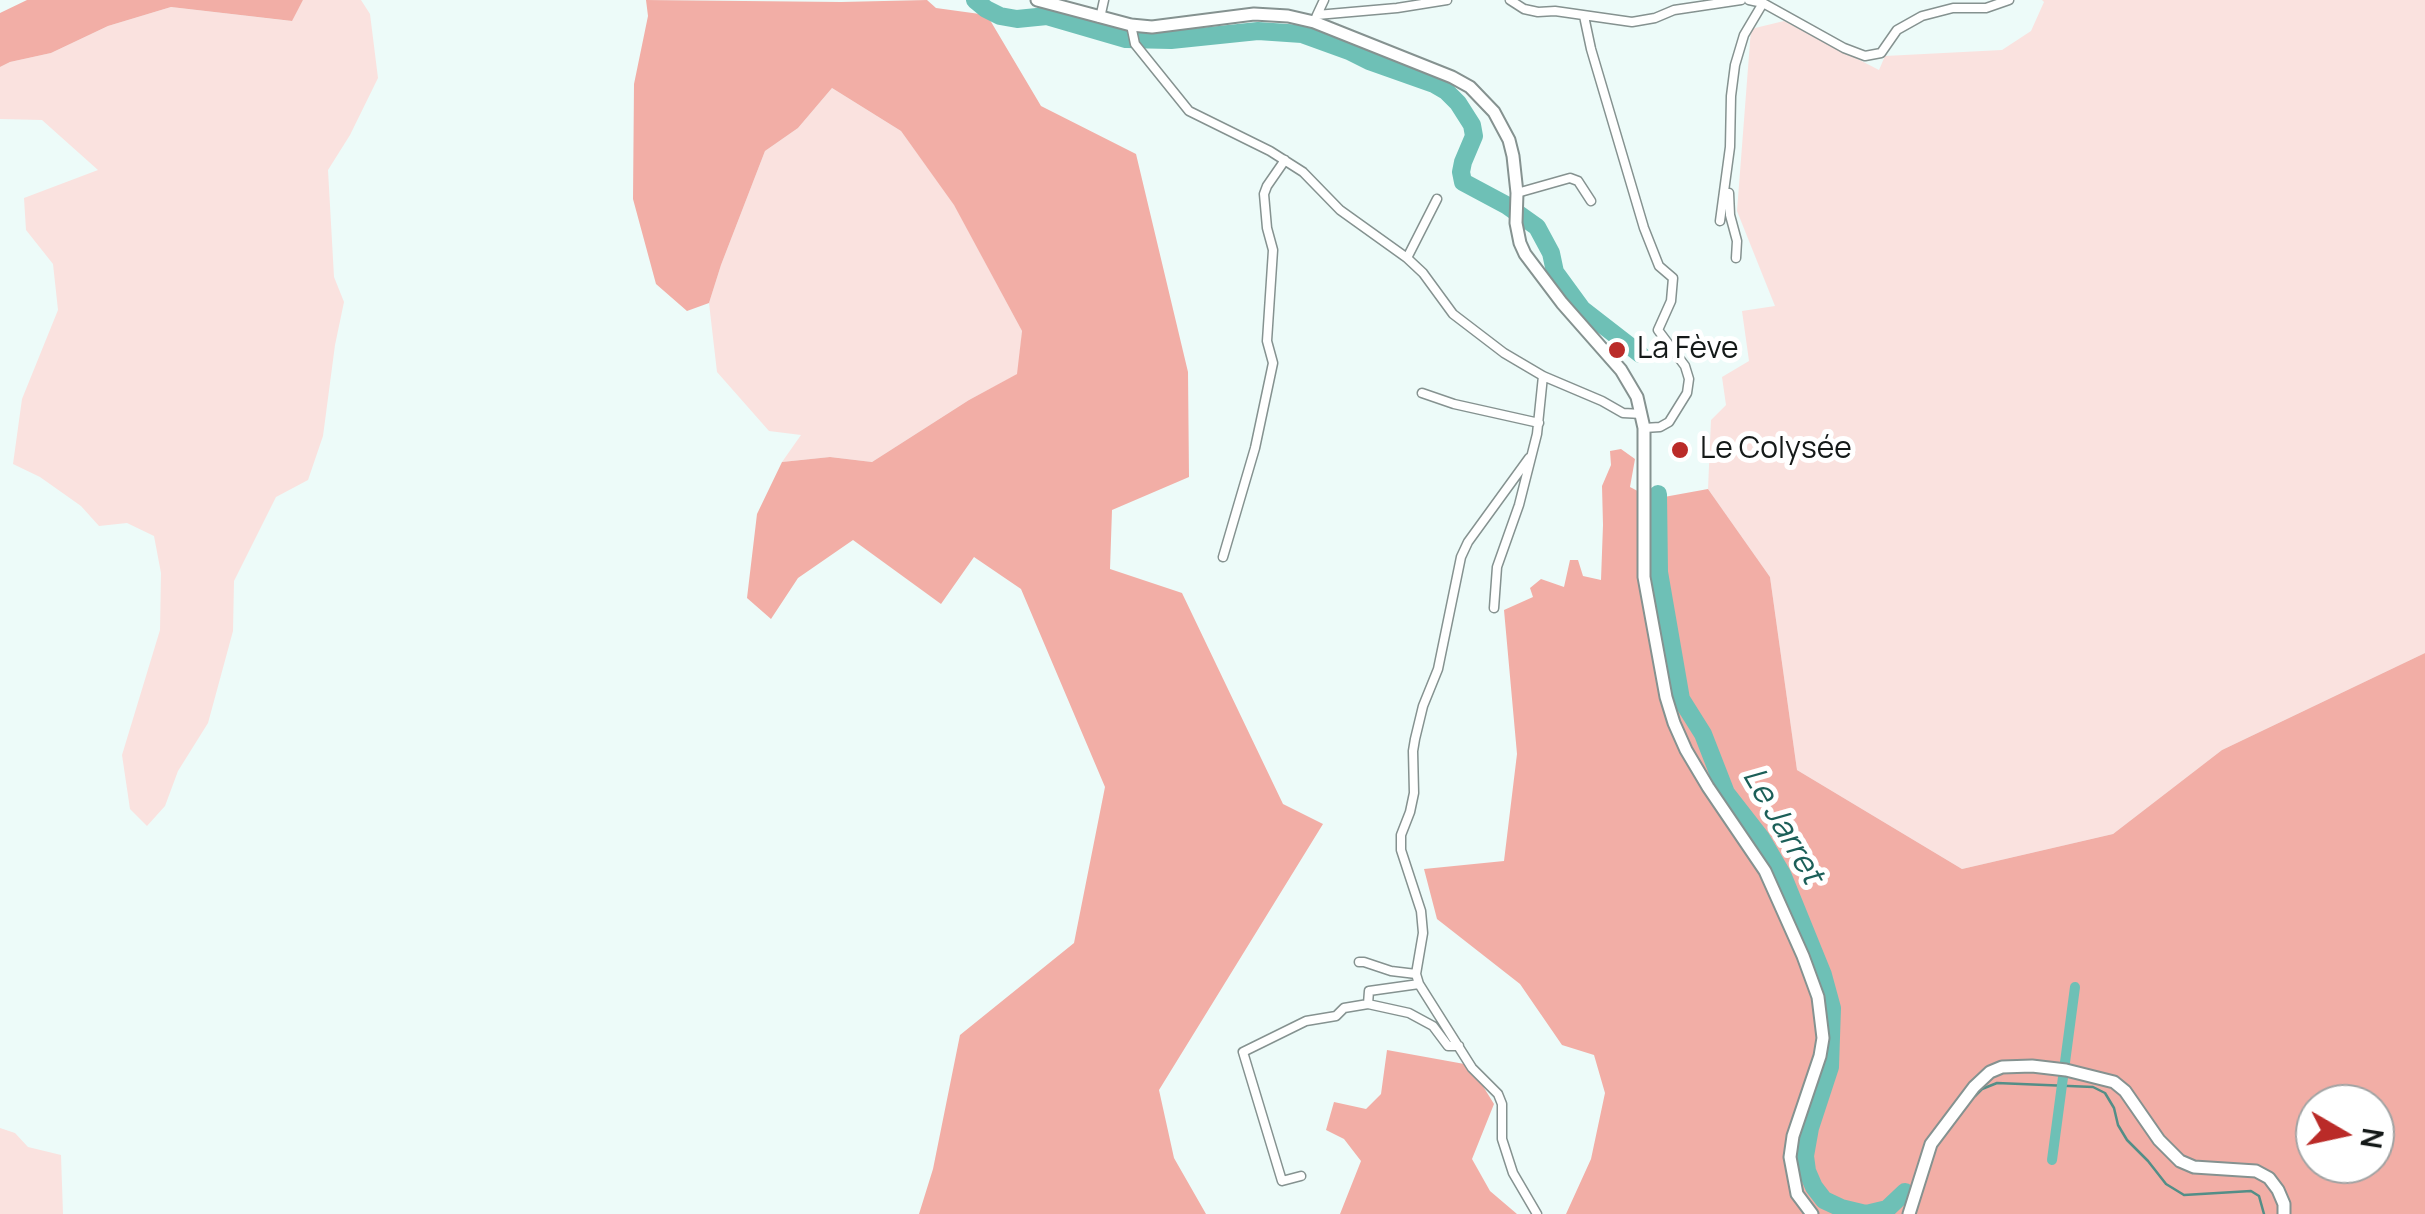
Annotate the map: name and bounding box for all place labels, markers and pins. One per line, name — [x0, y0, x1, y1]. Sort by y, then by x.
place label: La Fève — [1637, 332, 1739, 368]
marker: La Fève — [1606, 339, 1628, 361]
place label: Le Colysée — [1700, 432, 1852, 468]
marker: Le Colysée — [1669, 439, 1691, 461]

